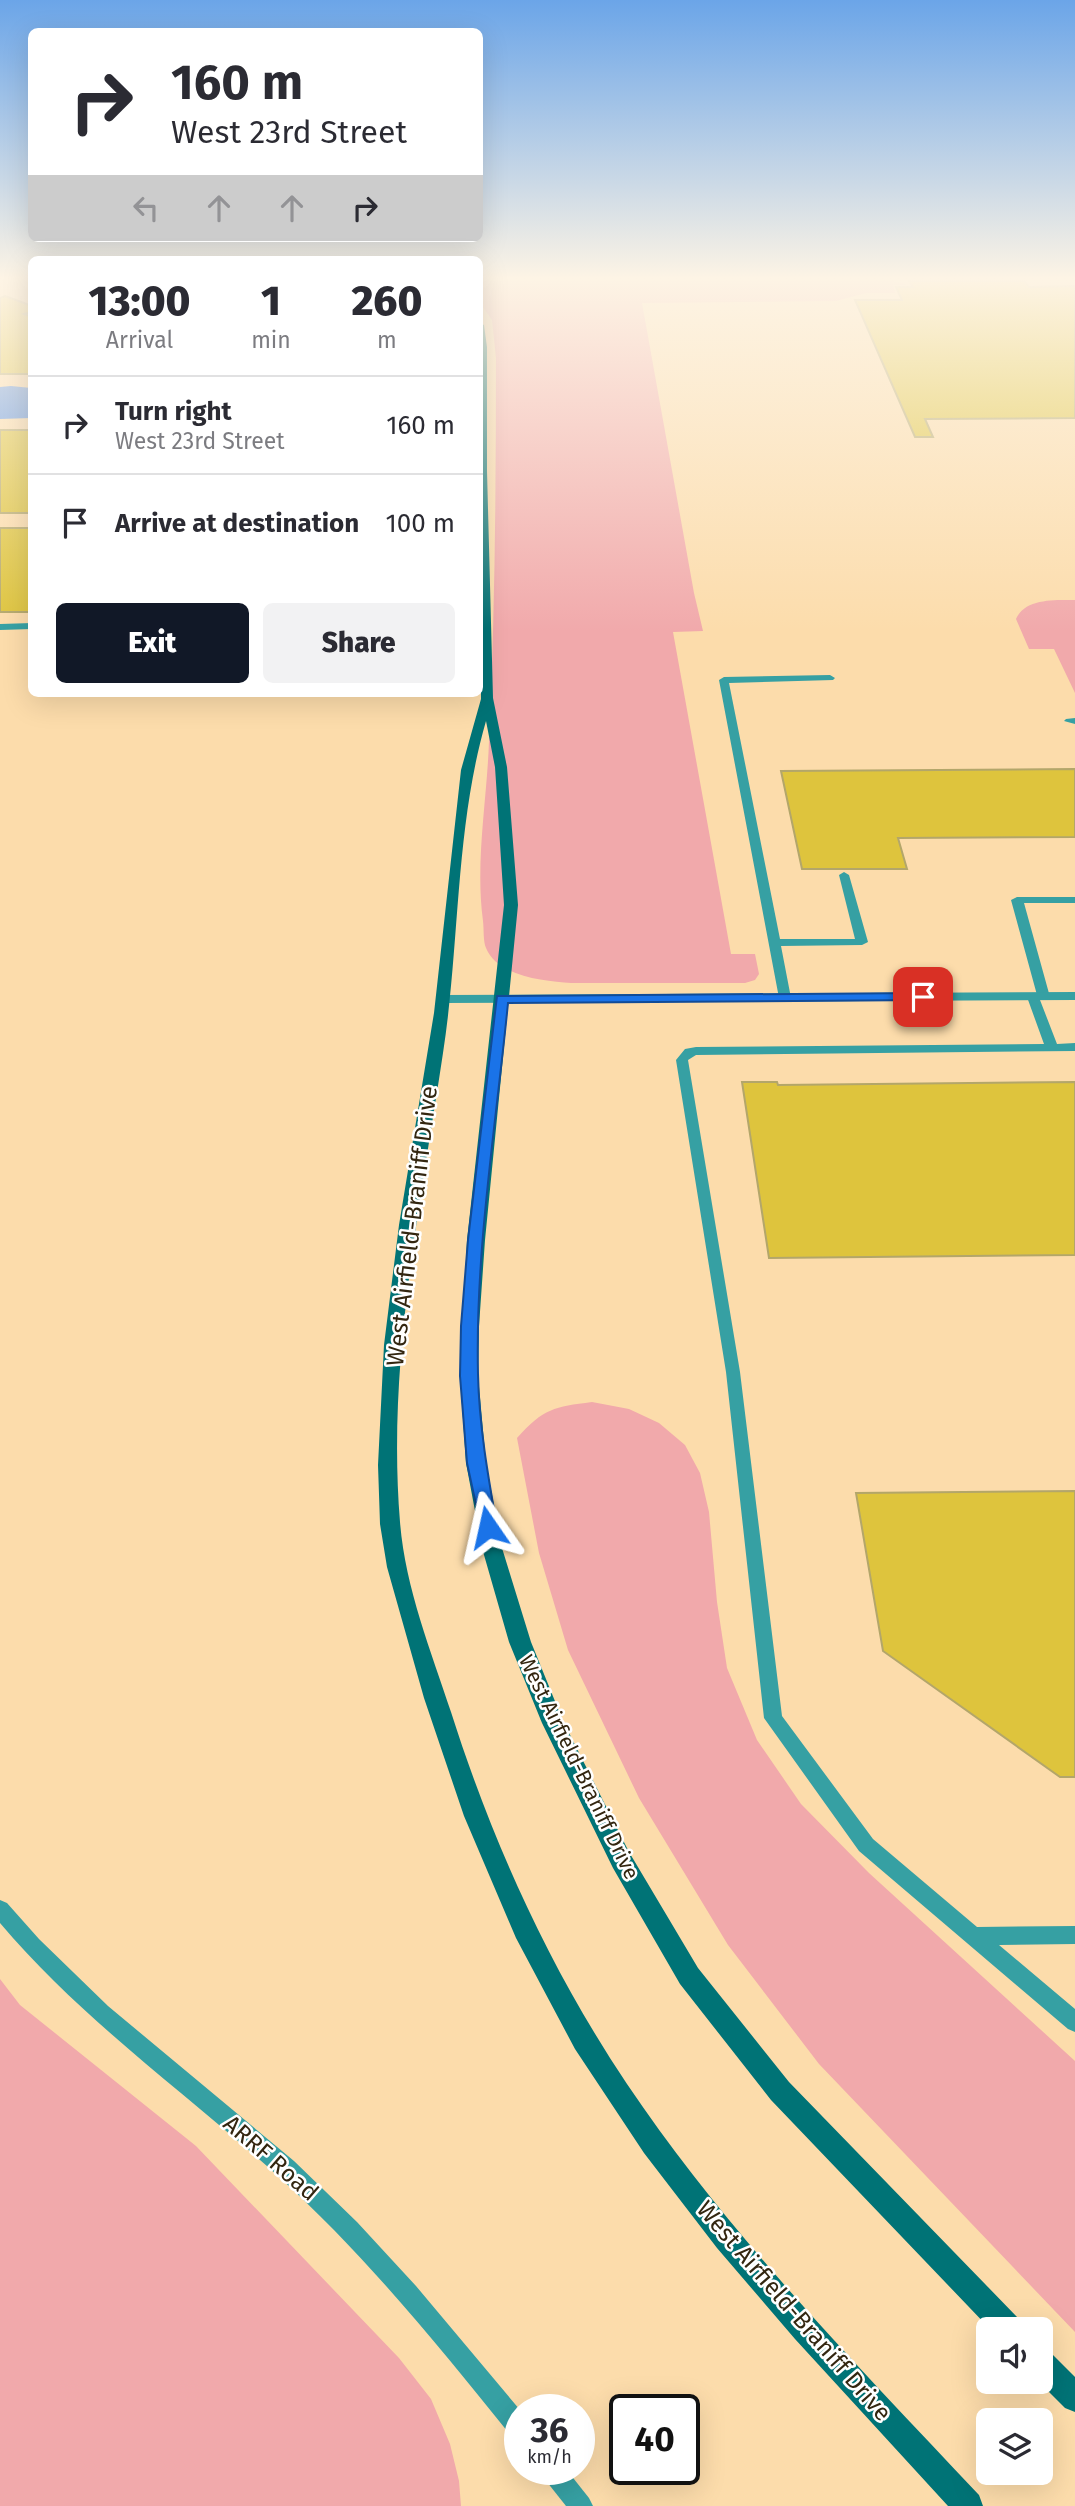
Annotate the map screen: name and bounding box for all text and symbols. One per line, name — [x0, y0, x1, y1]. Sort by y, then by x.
text: 160 m — [171, 53, 303, 112]
icon: right — [56, 56, 147, 147]
text: West 23rd Street — [171, 113, 407, 151]
icon: left — [127, 189, 165, 227]
icon: ahead — [200, 189, 238, 227]
icon: ahead — [273, 189, 311, 227]
icon: right — [346, 189, 384, 227]
text: 13:00 — [89, 276, 191, 326]
text: 1 — [261, 276, 281, 326]
text: 260 — [351, 276, 422, 326]
text: Arrival — [106, 326, 173, 354]
text: min — [251, 326, 291, 354]
text: m — [377, 326, 397, 354]
text: Turn right — [115, 396, 232, 427]
icon: right — [56, 406, 94, 444]
text: 160 m — [386, 410, 455, 441]
text: West 23rd Street — [115, 427, 285, 455]
icon: arrive — [56, 504, 94, 542]
text: Arrive at destination — [115, 508, 359, 539]
text: 100 m — [386, 508, 455, 539]
button: Exit — [56, 603, 249, 683]
button: Share — [263, 603, 455, 683]
pin — [893, 967, 953, 1027]
icon: arrive — [904, 978, 942, 1016]
street label: West Airfield-Braniff Drive — [381, 1084, 443, 1368]
position arrow — [451, 1490, 525, 1564]
street label: West Airfield-Braniff Drive — [513, 1650, 645, 1884]
street label: ARRF Road — [218, 2109, 324, 2207]
street label: West Airfield-Braniff Drive — [691, 2195, 897, 2427]
map controls — [976, 2317, 1053, 2485]
button: sound — [976, 2317, 1053, 2394]
speed limit sign: 40 — [609, 2394, 700, 2485]
button: layers — [976, 2408, 1053, 2485]
text: 36 — [531, 2409, 568, 2451]
text: km/h — [527, 2446, 572, 2468]

